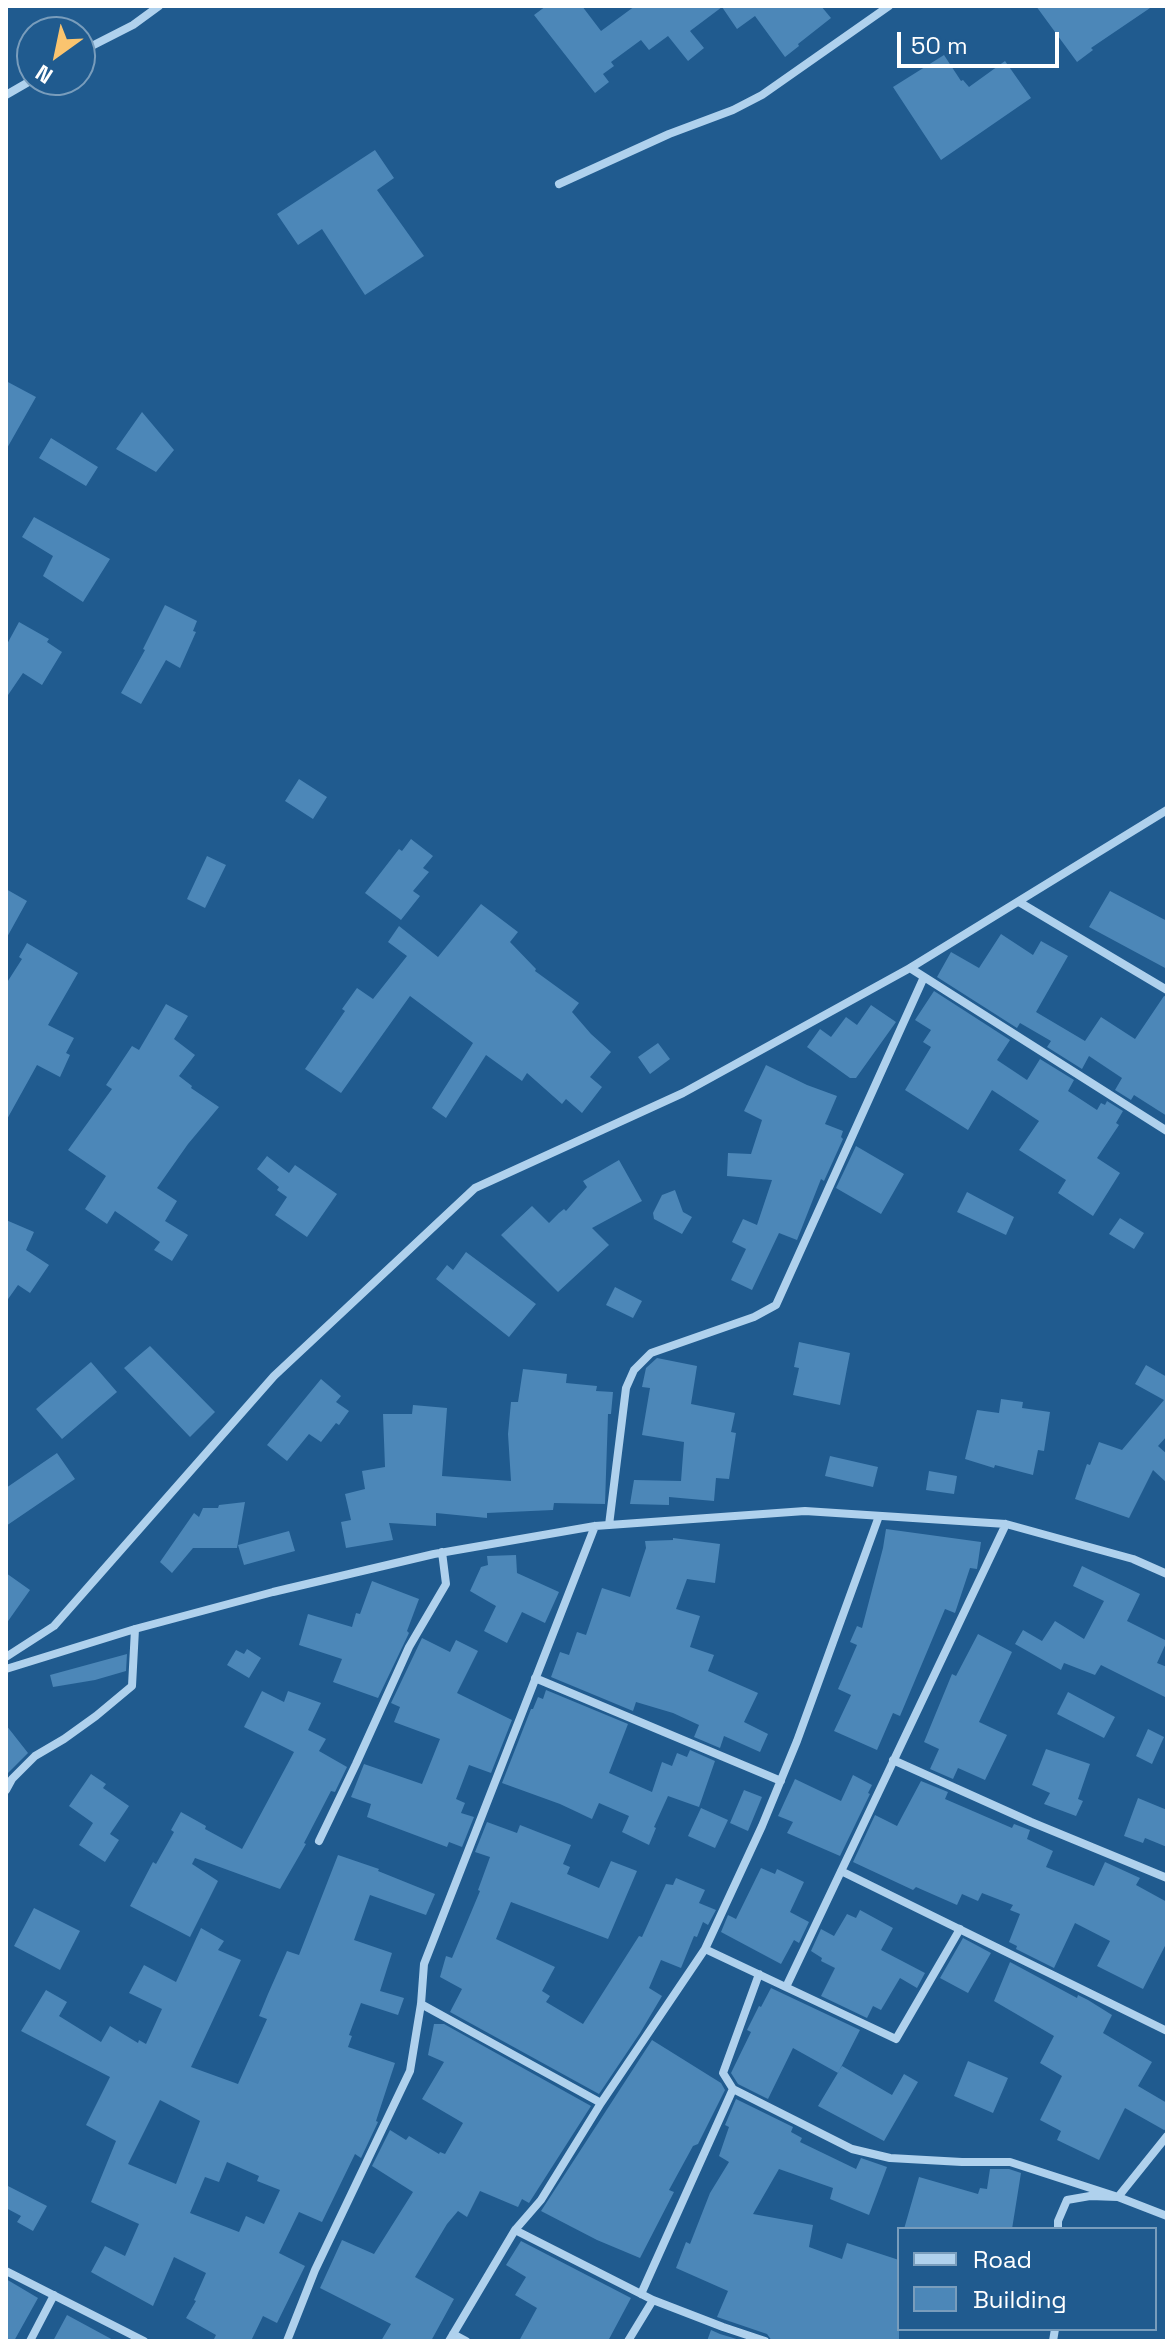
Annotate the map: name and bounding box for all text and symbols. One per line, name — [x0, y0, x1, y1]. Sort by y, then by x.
north arrow — [16, 16, 96, 96]
scale bar — [901, 16, 1063, 66]
text: 50 m — [911, 30, 968, 61]
text: N — [30, 59, 58, 90]
legend — [897, 2227, 1157, 2331]
text: Road — [973, 2244, 1032, 2275]
text: Building — [973, 2284, 1067, 2315]

